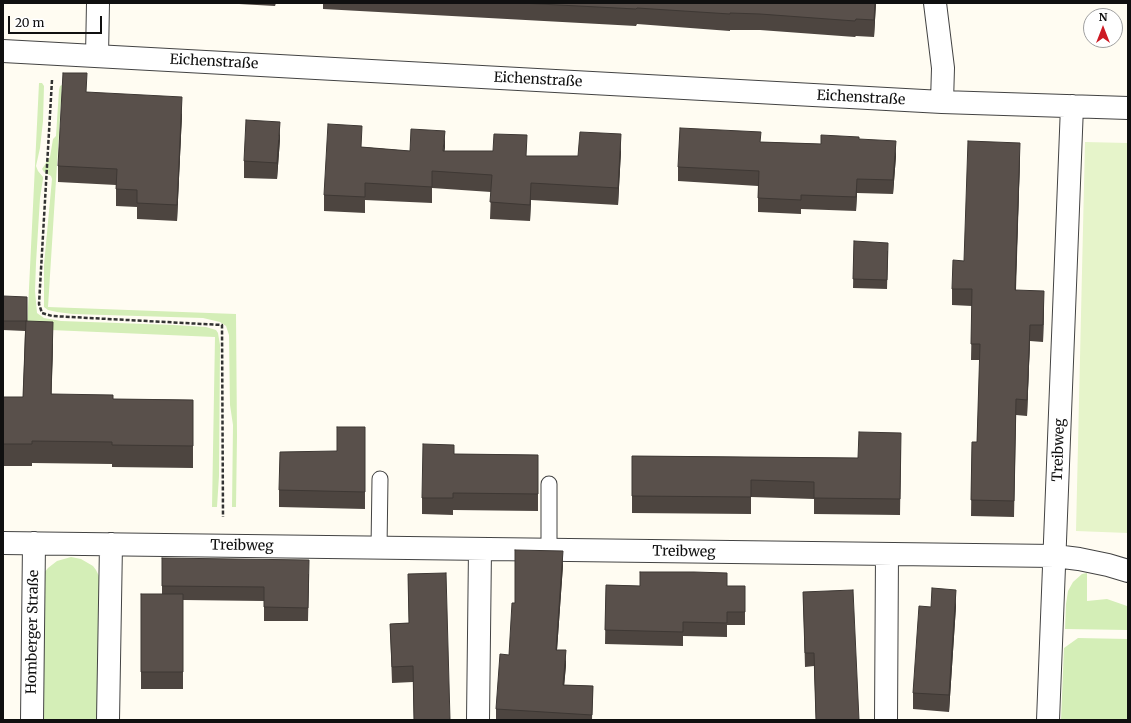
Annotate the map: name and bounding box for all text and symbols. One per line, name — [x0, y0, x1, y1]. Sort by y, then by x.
scale bar — [10, 8, 104, 34]
north arrow — [1083, 8, 1123, 48]
text: N — [1099, 10, 1107, 24]
text: 20 m — [15, 15, 44, 30]
street label: Eichenstraße — [169, 51, 259, 73]
street label: Eichenstraße — [493, 69, 583, 91]
street label: Eichenstraße — [816, 87, 906, 109]
street label: Treibweg — [1050, 418, 1068, 482]
street label: Treibweg — [210, 537, 274, 555]
street label: Treibweg — [652, 543, 716, 561]
street label: Homberger Straße — [24, 570, 42, 694]

